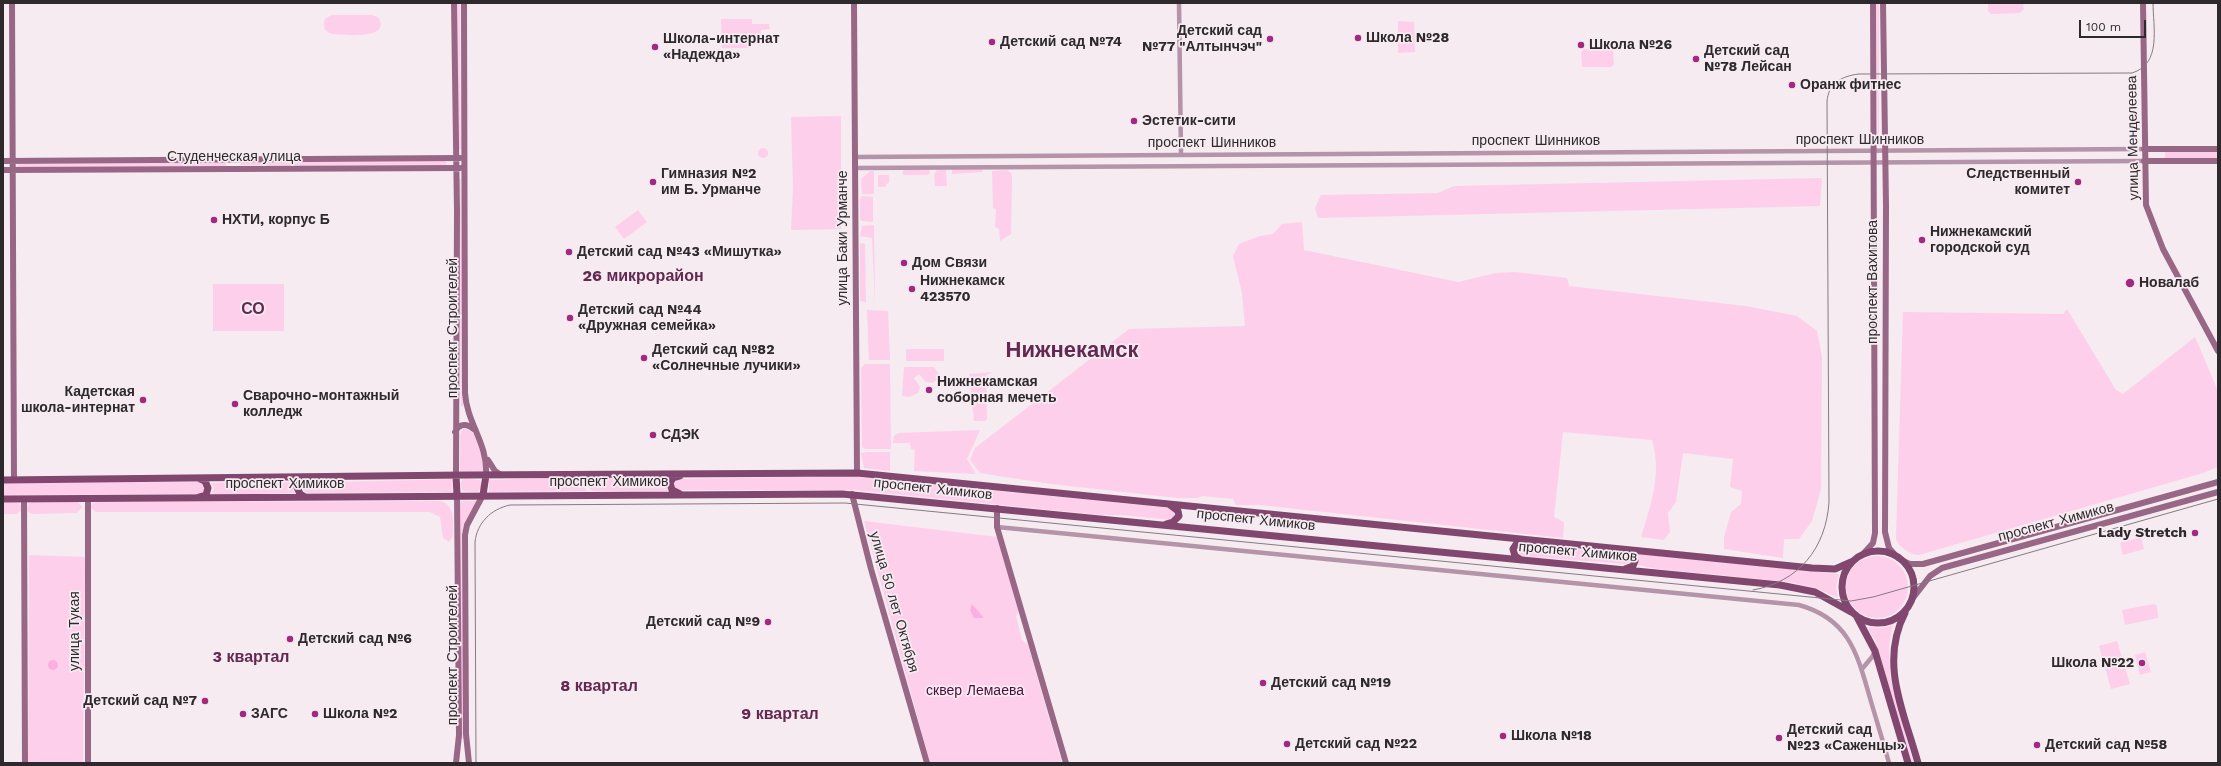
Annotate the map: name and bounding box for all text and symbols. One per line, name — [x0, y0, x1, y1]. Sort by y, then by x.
scale bar — [2081, 12, 2148, 38]
text: 100 m — [2086, 20, 2121, 34]
place label: Детский сад №77 "Алтынчэч" — [1142, 23, 1262, 56]
place label: Школа №28 — [1366, 30, 1449, 46]
place label: Школа-интернат «Надежда» — [663, 31, 780, 64]
marker: Школа №28 — [1353, 33, 1363, 43]
place label: Детский сад №74 — [1000, 34, 1122, 50]
marker: Детский сад №77 "Алтынчэч" — [1265, 34, 1275, 44]
marker: Детский сад №74 — [987, 37, 997, 47]
place label: Школа №26 — [1589, 37, 1672, 53]
marker: Школа №26 — [1576, 40, 1586, 50]
marker: Школа-интернат «Надежда» — [650, 42, 660, 52]
place label: Детский сад №78 Лейсан — [1704, 43, 1792, 76]
marker: Детский сад №78 Лейсан — [1691, 54, 1701, 64]
street label: улица Менделеева — [2124, 75, 2142, 201]
place label: Оранж фитнес — [1800, 77, 1901, 93]
marker: Оранж фитнес — [1787, 80, 1797, 90]
place label: Эстетик-сити — [1142, 113, 1236, 129]
marker: Эстетик-сити — [1129, 116, 1139, 126]
street label: проспект Шинников — [1796, 132, 1924, 148]
street label: проспект Шинников — [1472, 133, 1600, 149]
street label: проспект Шинников — [1148, 135, 1276, 151]
street label: Студенческая улица — [167, 149, 301, 165]
place label: Гимназия №2 им Б. Урманче — [661, 166, 761, 198]
place label: Следственный комитет — [1966, 166, 2070, 198]
street label: улица Баки Урманче — [835, 170, 851, 306]
marker: Гимназия №2 им Б. Урманче — [648, 177, 658, 187]
marker: Следственный комитет — [2073, 177, 2083, 187]
place label: НХТИ, корпус Б — [222, 212, 330, 228]
marker: НХТИ, корпус Б — [209, 215, 219, 225]
street label: проспект Вахитова — [1865, 220, 1881, 344]
place label: Нижнекамский городской суд — [1930, 224, 2032, 256]
marker: Нижнекамский городской суд — [1917, 235, 1927, 245]
place label: Детский сад №43 «Мишутка» — [577, 244, 782, 260]
marker: Детский сад №43 «Мишутка» — [564, 247, 574, 257]
place label: Дом Связи — [912, 255, 987, 271]
street label: проспект Строителей — [445, 258, 461, 398]
marker: Дом Связи — [899, 258, 909, 268]
district label: 26 микрорайон — [582, 266, 704, 286]
place label: Нижнекамск 423570 — [920, 273, 1005, 306]
place label: Новалаб — [2139, 275, 2199, 291]
marker: Новалаб — [2124, 277, 2136, 289]
marker: Нижнекамск 423570 — [907, 284, 917, 294]
district label: СО — [241, 299, 265, 319]
place label: Детский сад №44 «Дружная семейка» — [578, 302, 716, 334]
marker: Детский сад №44 «Дружная семейка» — [565, 313, 575, 323]
district label: Нижнекамск — [1005, 338, 1139, 364]
place label: Детский сад №82 «Солнечные лучики» — [652, 342, 801, 374]
marker: Детский сад №82 «Солнечные лучики» — [639, 353, 649, 363]
place label: Нижнекамская соборная мечеть — [937, 374, 1056, 406]
place label: Кадетская школа-интернат — [21, 384, 135, 416]
marker: Нижнекамская соборная мечеть — [924, 385, 934, 395]
place label: Сварочно-монтажный колледж — [243, 388, 399, 420]
marker: Кадетская школа-интернат — [138, 395, 148, 405]
marker: Сварочно-монтажный колледж — [230, 399, 240, 409]
place label: СДЭК — [661, 427, 699, 443]
marker: СДЭК — [648, 430, 658, 440]
street label: проспект Химиков — [549, 474, 669, 490]
street label: проспект Химиков — [873, 474, 993, 504]
street label: проспект Химиков — [225, 476, 345, 492]
street label: проспект Химиков — [1996, 498, 2116, 546]
street label: проспект Химиков — [1196, 505, 1316, 535]
place label: Lady Stretch — [2098, 525, 2187, 541]
marker: Lady Stretch — [2190, 528, 2200, 538]
street label: улица 50 лет Октября — [866, 530, 922, 674]
street label: проспект Химиков — [1518, 538, 1638, 566]
street label: проспект Строителей — [445, 585, 461, 725]
street label: улица Тукая — [67, 591, 83, 671]
place label: Детский сад №9 — [646, 614, 760, 630]
marker: Детский сад №9 — [763, 617, 773, 627]
place label: Детский сад №6 — [298, 631, 412, 647]
marker: Детский сад №6 — [285, 634, 295, 644]
district label: 3 квартал — [212, 647, 290, 667]
place label: Школа №22 — [2051, 655, 2134, 671]
marker: Школа №22 — [2137, 658, 2147, 668]
place label: Детский сад №19 — [1271, 675, 1391, 691]
district label: 8 квартал — [560, 676, 638, 696]
marker: Детский сад №19 — [1258, 678, 1268, 688]
park label: сквер Лемаева — [926, 683, 1024, 699]
place label: Детский сад №7 — [83, 693, 197, 709]
marker: Детский сад №7 — [200, 696, 210, 706]
district label: 9 квартал — [741, 704, 819, 724]
place label: ЗАГС — [251, 706, 288, 722]
place label: Школа №2 — [323, 706, 397, 722]
marker: ЗАГС — [238, 709, 248, 719]
marker: Школа №2 — [310, 709, 320, 719]
place label: Детский сад №23 «Саженцы» — [1787, 722, 1905, 754]
place label: Школа №18 — [1511, 728, 1592, 744]
marker: Школа №18 — [1498, 731, 1508, 741]
marker: Детский сад №23 «Саженцы» — [1774, 733, 1784, 743]
place label: Детский сад №22 — [1295, 736, 1417, 752]
place label: Детский сад №58 — [2045, 737, 2167, 753]
marker: Детский сад №22 — [1282, 739, 1292, 749]
marker: Детский сад №58 — [2032, 740, 2042, 750]

